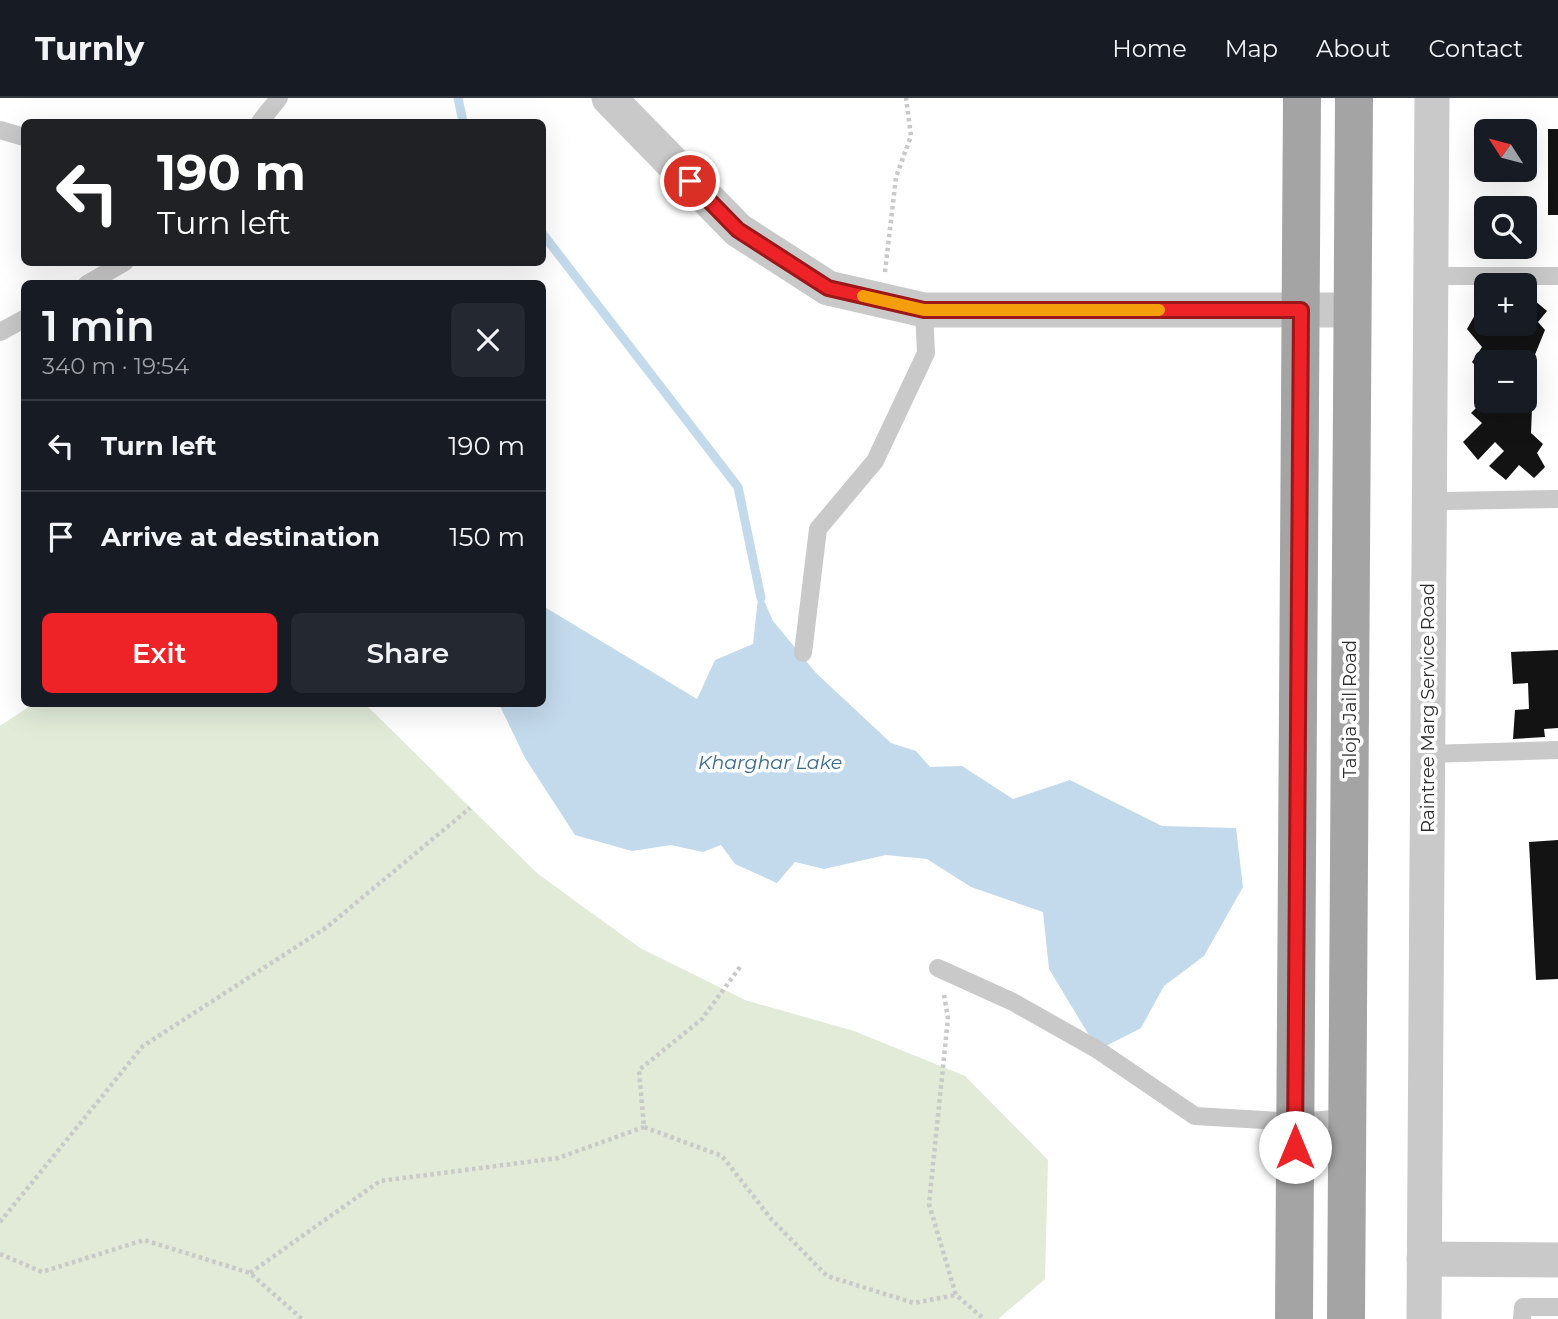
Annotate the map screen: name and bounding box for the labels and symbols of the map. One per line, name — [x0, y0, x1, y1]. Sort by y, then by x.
north arrow — [1474, 119, 1536, 182]
pin — [660, 151, 720, 211]
street label: Raintree Marg Service Road — [1417, 583, 1439, 833]
street label: Taloja Jail Road — [1339, 640, 1361, 778]
water label: Kharghar Lake — [698, 751, 842, 774]
position arrow — [1258, 1110, 1332, 1184]

